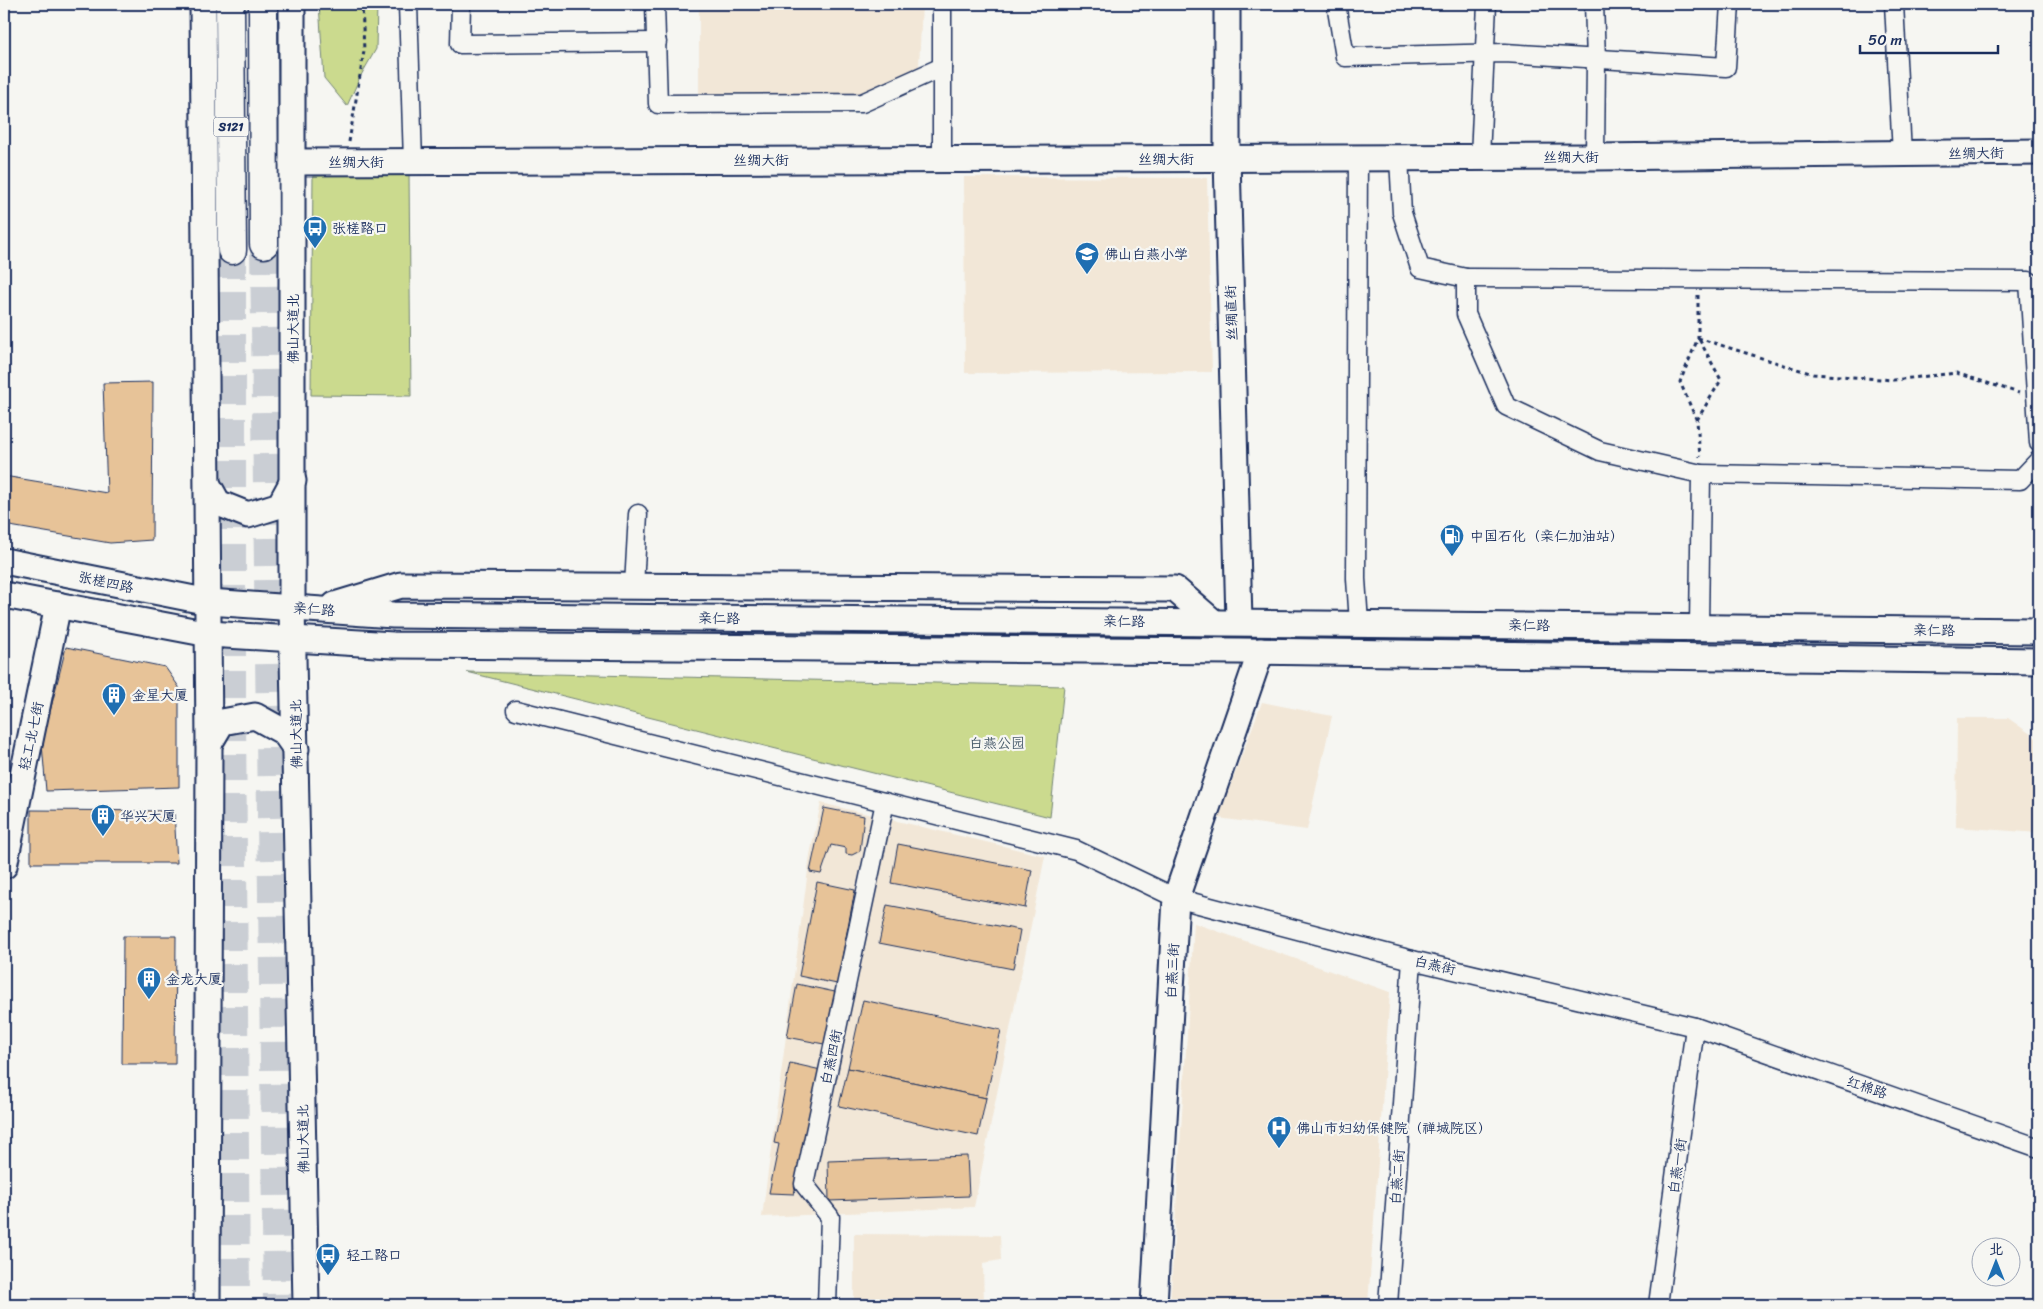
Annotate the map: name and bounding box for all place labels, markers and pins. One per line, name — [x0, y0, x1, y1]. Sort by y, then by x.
bus stop icon: 张槎路口 — [302, 215, 328, 249]
place label: 张槎路口 — [332, 216, 388, 241]
school or university icon: 佛山白燕小学 — [1074, 241, 1100, 275]
place label: 佛山白燕小学 — [1104, 242, 1188, 267]
fuel station icon: 中国石化（亲仁加油站） — [1439, 523, 1465, 557]
place label: 中国石化（亲仁加油站） — [1470, 524, 1624, 549]
building icon: 金星大厦 — [101, 682, 127, 716]
place label: 金星大厦 — [132, 683, 188, 708]
building icon: 华兴大厦 — [90, 803, 116, 837]
place label: 华兴大厦 — [120, 804, 176, 829]
building icon: 金龙大厦 — [136, 966, 162, 1000]
place label: 金龙大厦 — [166, 967, 222, 992]
hospital icon: 佛山市妇幼保健院（禅城院区） — [1266, 1115, 1292, 1149]
place label: 佛山市妇幼保健院（禅城院区） — [1296, 1116, 1492, 1141]
bus stop icon: 轻工路口 — [315, 1242, 341, 1276]
place label: 轻工路口 — [346, 1243, 402, 1268]

